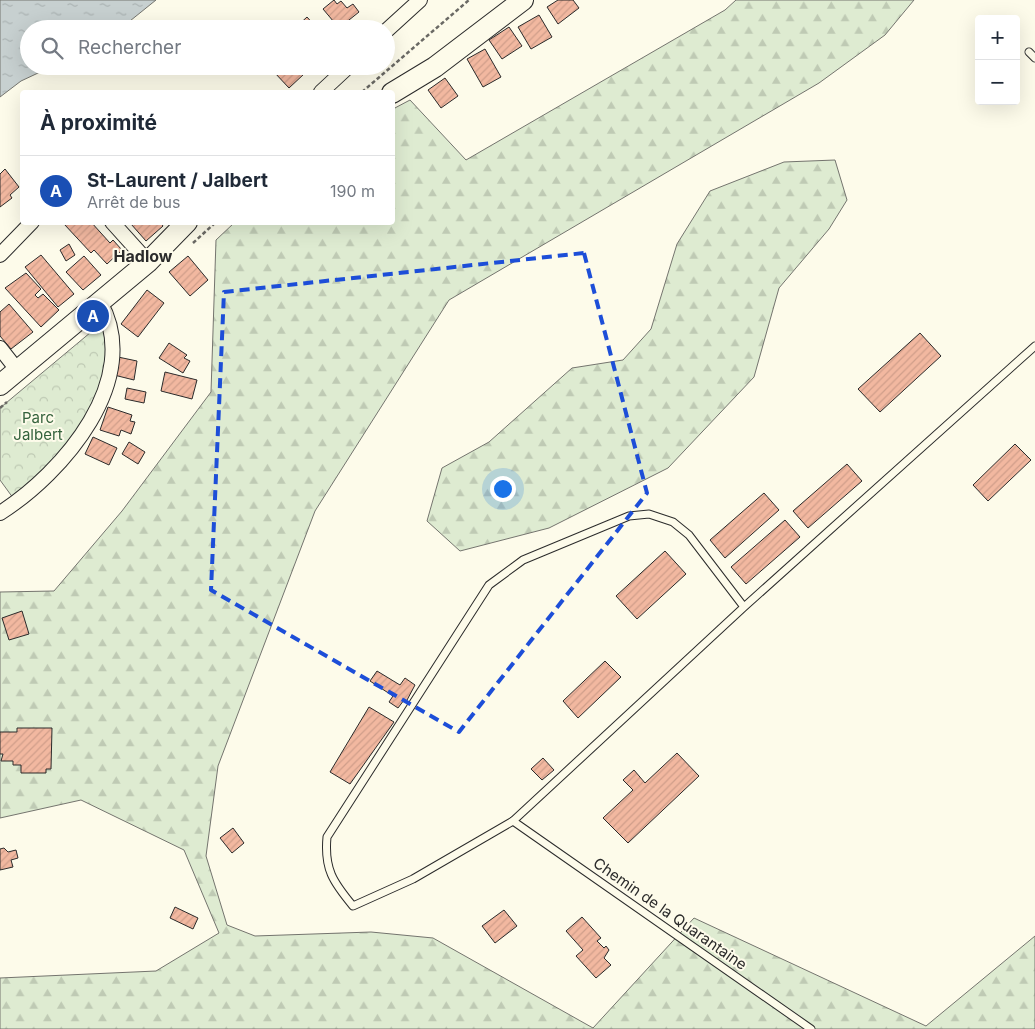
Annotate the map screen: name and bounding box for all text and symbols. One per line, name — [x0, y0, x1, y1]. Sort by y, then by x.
map controls — [975, 15, 1020, 105]
button: + — [975, 15, 1020, 60]
search box — [20, 20, 395, 75]
icon: search — [38, 34, 66, 62]
text: Rechercher — [78, 36, 181, 59]
button: − — [975, 60, 1020, 105]
text: À proximité — [40, 110, 157, 135]
text: St-Laurent / Jalbert — [87, 169, 268, 192]
text: A — [50, 181, 62, 201]
text: 190 m — [330, 181, 375, 201]
text: Arrêt de bus — [87, 192, 180, 212]
district label: Hadlow — [114, 246, 173, 266]
pin: A — [77, 297, 109, 335]
park label: Parc Jalbert — [13, 408, 63, 444]
your location — [490, 476, 516, 502]
street label: Chemin de la Quarantaine — [590, 853, 751, 974]

